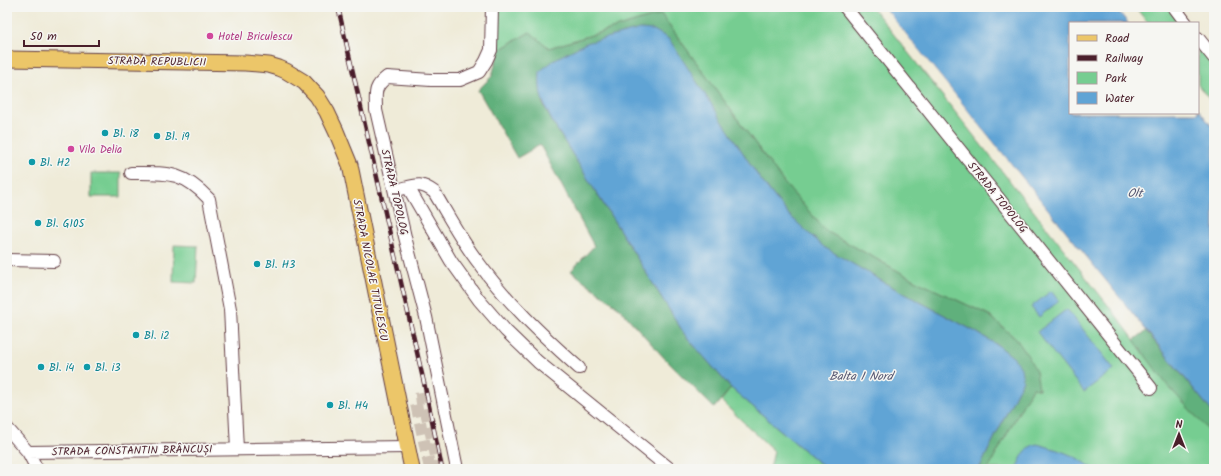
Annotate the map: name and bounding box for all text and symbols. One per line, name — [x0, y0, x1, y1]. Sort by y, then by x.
scale bar — [24, 22, 99, 48]
legend — [1069, 22, 1199, 114]
text: 50 m — [30, 27, 57, 46]
place label: Hotel Briculescu — [218, 28, 293, 46]
text: Road — [1105, 29, 1130, 48]
marker: Hotel Briculescu — [205, 31, 215, 41]
text: Railway — [1105, 49, 1143, 68]
street label: STRADA REPUBLICII — [108, 52, 206, 72]
text: Park — [1105, 69, 1127, 88]
text: Water — [1105, 89, 1135, 108]
place label: Bl. i8 — [113, 125, 139, 143]
marker: Bl. i8 — [100, 128, 110, 138]
place label: Bl. i9 — [165, 128, 190, 146]
marker: Bl. i9 — [152, 131, 162, 141]
place label: Vila Delia — [79, 141, 122, 159]
marker: Vila Delia — [66, 144, 76, 154]
street label: STRADA TOPOLOG — [375, 147, 413, 237]
place label: Bl. H2 — [40, 154, 70, 172]
marker: Bl. H2 — [27, 157, 37, 167]
street label: STRADA TOPOLOG — [963, 158, 1032, 237]
water label: Olt — [1128, 184, 1145, 203]
street label: STRADA NICOLAE TITULESCU — [347, 198, 393, 343]
place label: Bl. G105 — [46, 215, 85, 233]
marker: Bl. G105 — [33, 218, 43, 228]
place label: Bl. H3 — [265, 256, 295, 274]
marker: Bl. H3 — [252, 259, 262, 269]
place label: Bl. i2 — [144, 327, 170, 345]
marker: Bl. i2 — [131, 330, 141, 340]
place label: Bl. i4 — [49, 359, 74, 377]
place label: Bl. i3 — [95, 359, 121, 377]
marker: Bl. i4 — [36, 362, 46, 372]
marker: Bl. i3 — [82, 362, 92, 372]
water label: Balta 1 Nord — [829, 367, 896, 386]
place label: Bl. H4 — [338, 397, 368, 415]
marker: Bl. H4 — [325, 400, 335, 410]
north arrow — [1159, 414, 1199, 454]
text: N — [1176, 416, 1183, 434]
street label: STRADA CONSTANTIN BRÂNCUȘI — [51, 441, 213, 461]

